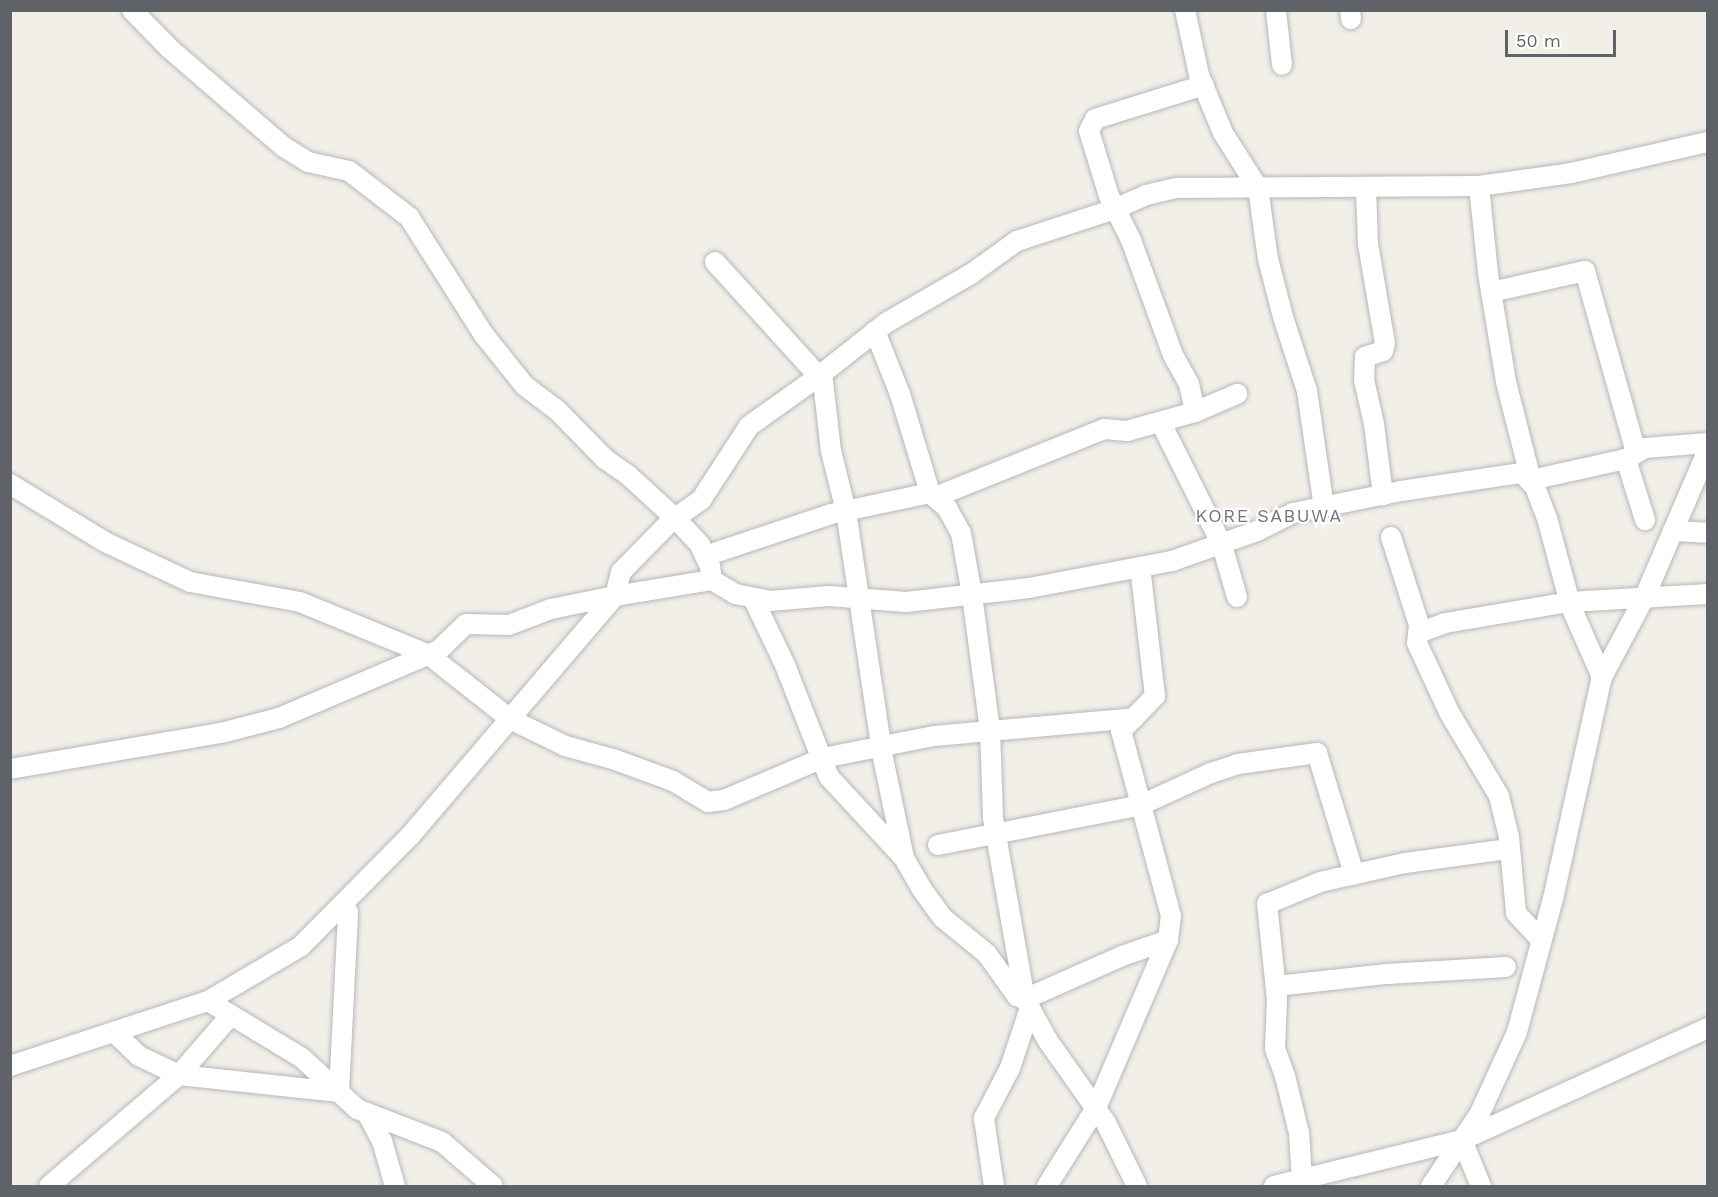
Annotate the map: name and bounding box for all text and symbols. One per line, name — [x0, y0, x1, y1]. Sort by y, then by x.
scale bar — [1508, 18, 1619, 56]
text: 50 m — [1516, 30, 1561, 51]
district label: KORE SABUWA — [1195, 505, 1343, 527]

